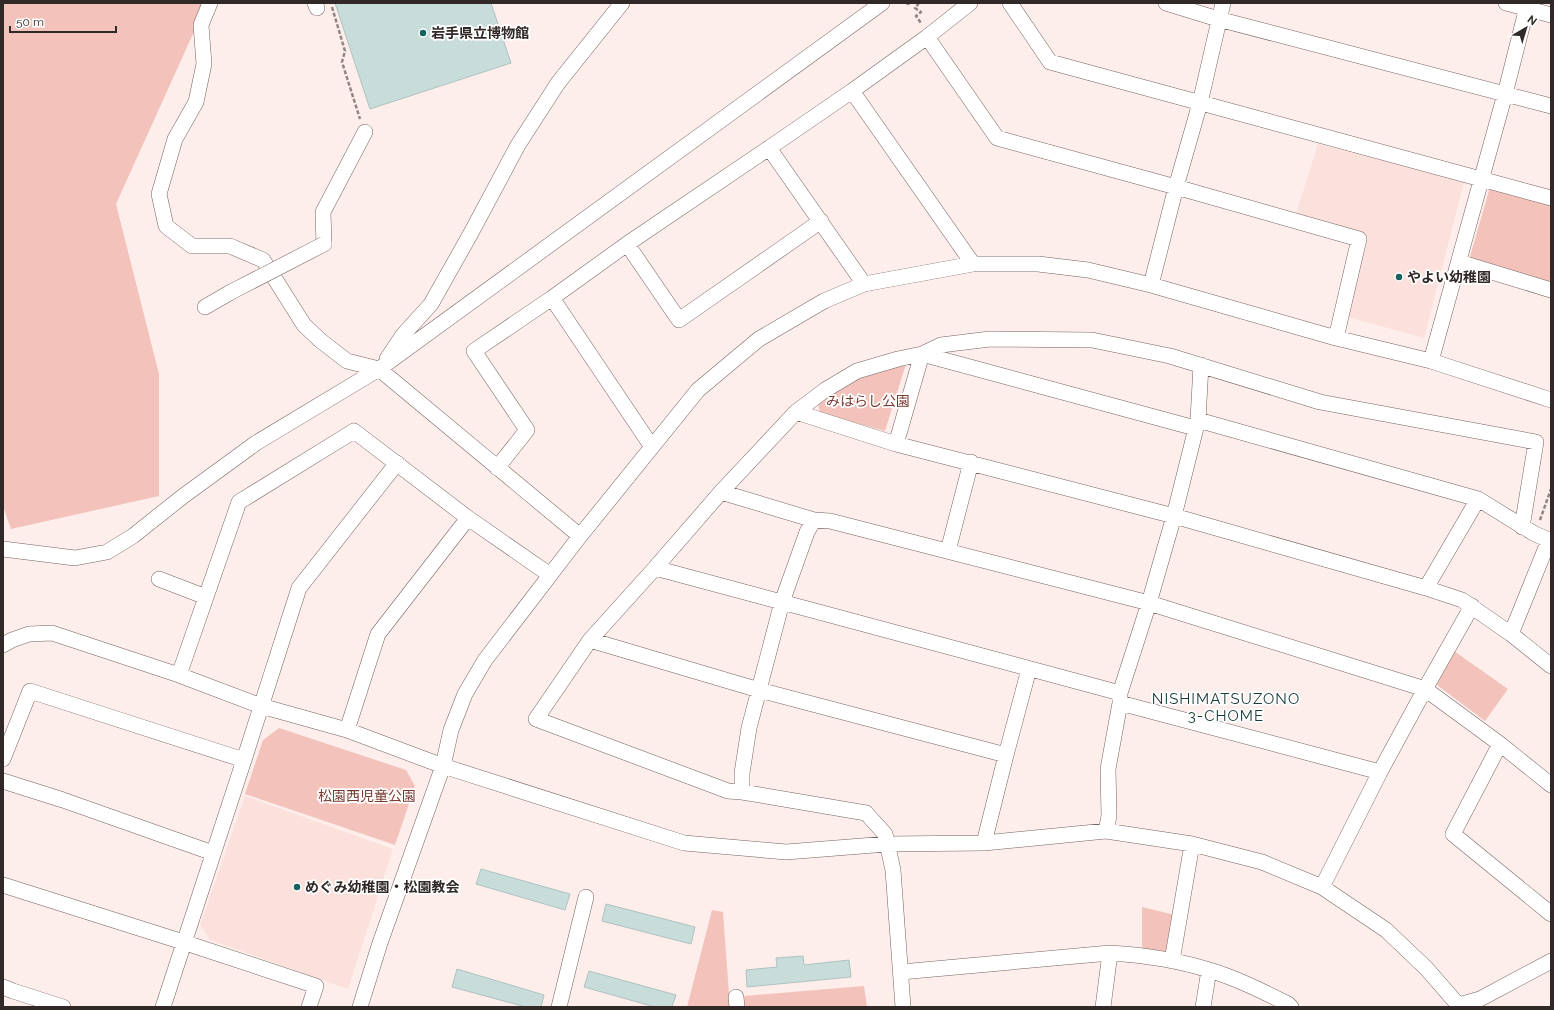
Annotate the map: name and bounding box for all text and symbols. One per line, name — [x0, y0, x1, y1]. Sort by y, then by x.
scale bar — [10, 8, 116, 34]
north arrow — [1506, 8, 1546, 48]
text: N — [1525, 13, 1539, 28]
text: 50 m — [16, 15, 44, 29]
place label: 岩手県立博物館 — [431, 25, 529, 41]
marker: 岩手県立博物館 — [418, 28, 428, 38]
place label: やよい幼稚園 — [1407, 269, 1491, 285]
marker: やよい幼稚園 — [1394, 272, 1404, 282]
park label: みはらし公園 — [826, 393, 910, 409]
district label: NISHIMATSUZONO 3-CHOME — [1152, 690, 1300, 725]
park label: 松園西児童公園 — [318, 788, 416, 804]
place label: めぐみ幼稚園・松園教会 — [305, 879, 459, 895]
marker: めぐみ幼稚園・松園教会 — [292, 882, 302, 892]

